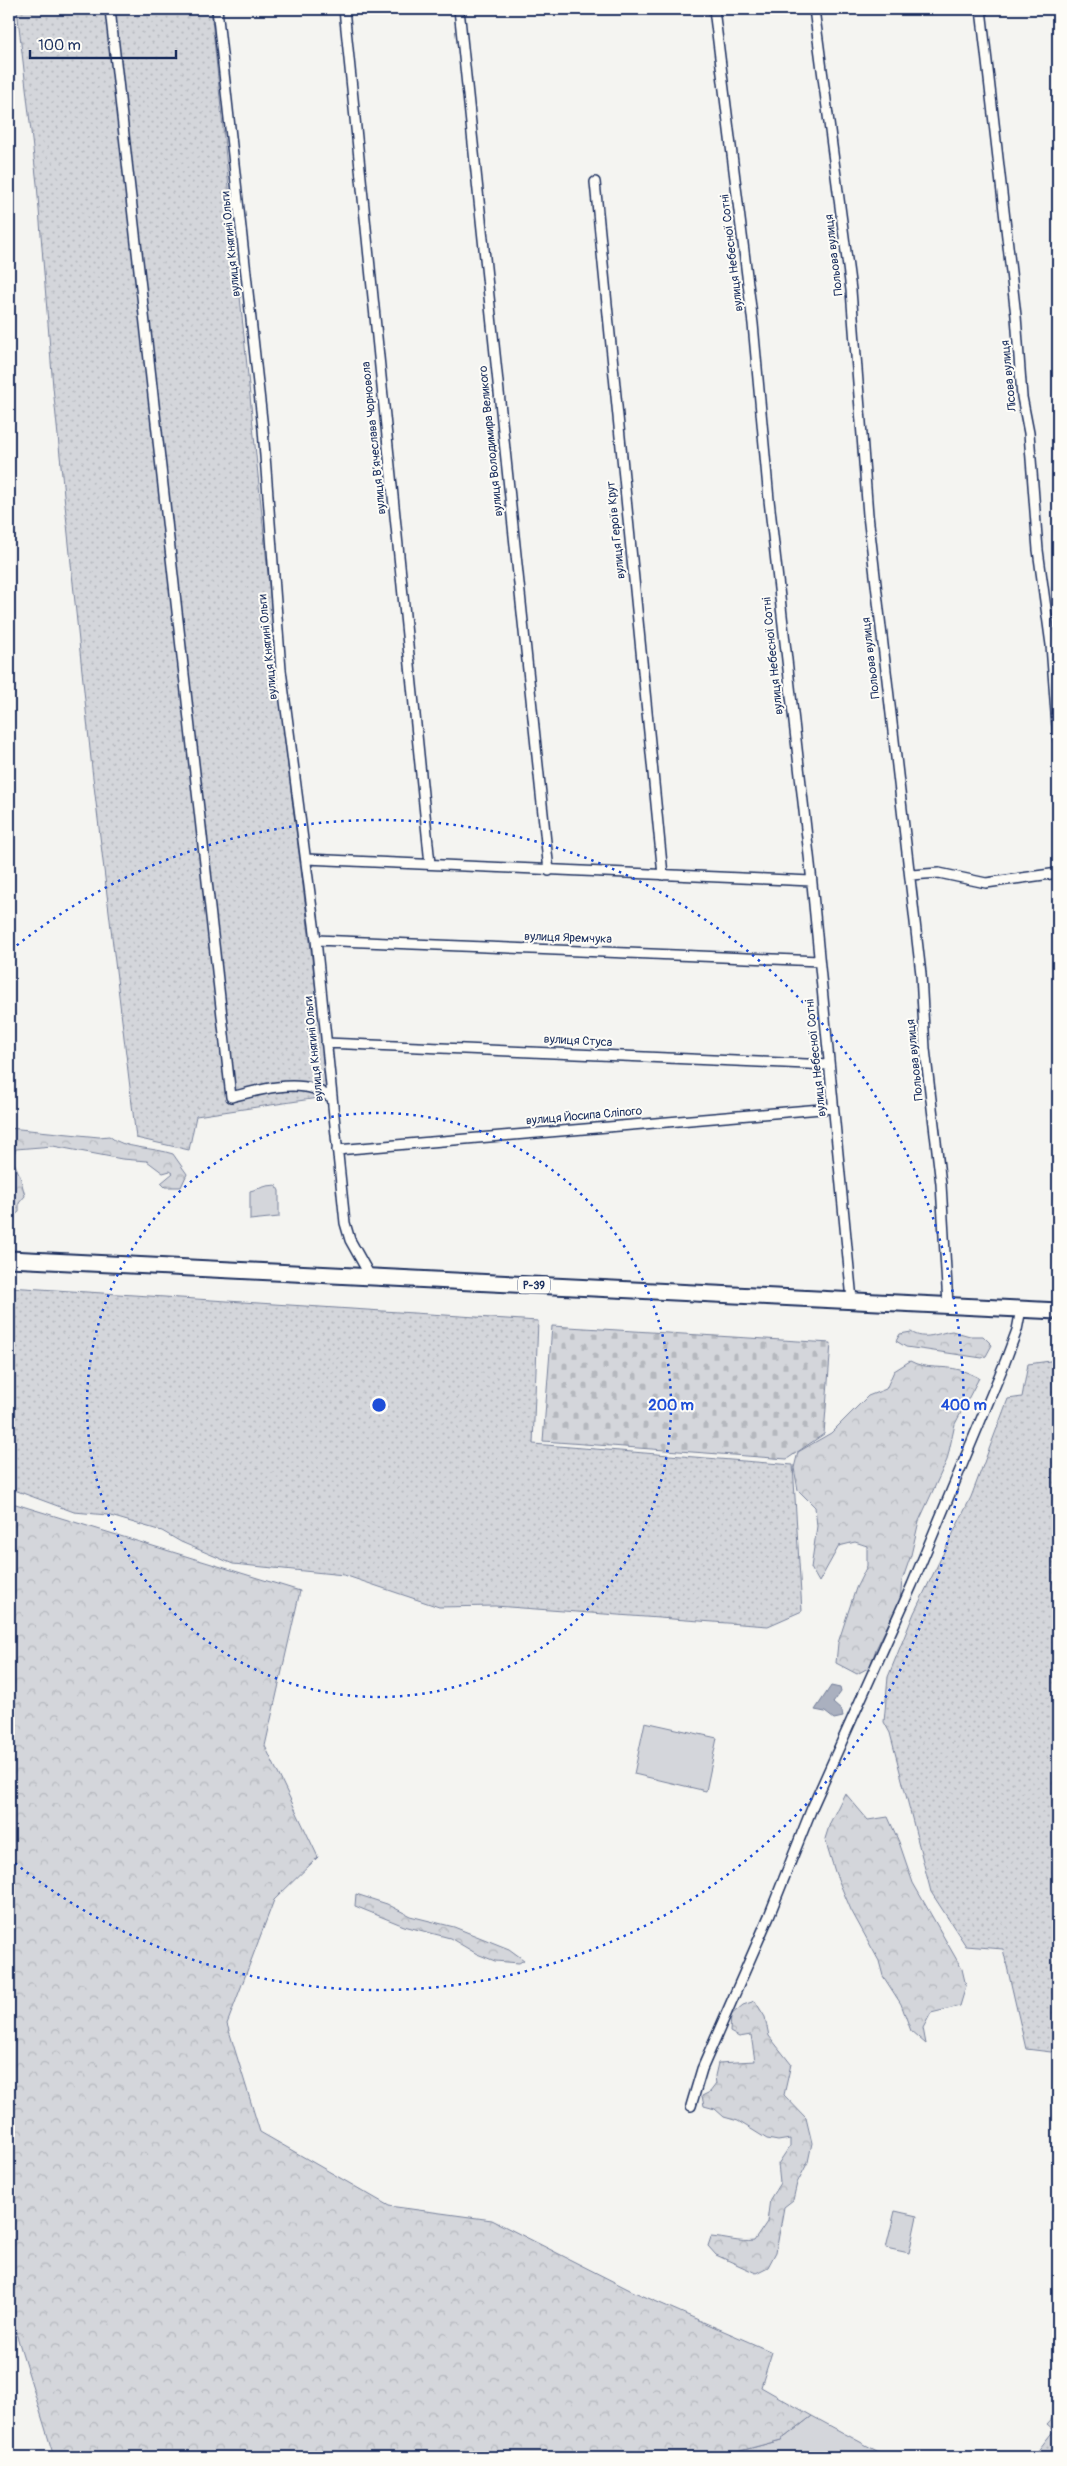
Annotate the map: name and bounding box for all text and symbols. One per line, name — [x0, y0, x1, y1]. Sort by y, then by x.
scale bar — [30, 28, 176, 60]
text: 100 m — [38, 36, 81, 55]
street label: вулиця Княгині Ольги — [218, 190, 244, 298]
street label: вулиця Небесної Сотні — [717, 194, 747, 312]
street label: Польова вулиця — [822, 213, 846, 297]
street label: Лісова вулиця — [998, 339, 1020, 413]
street label: вулиця Вʼячеслава Чорновола — [358, 360, 389, 515]
street label: вулиця Володимира Великого — [476, 364, 506, 517]
street label: вулиця Героїв Крут — [603, 480, 629, 580]
street label: вулиця Княгині Ольги — [255, 593, 281, 701]
street label: вулиця Небесної Сотні — [759, 597, 787, 715]
street label: Польова вулиця — [859, 616, 883, 700]
street label: вулиця Яремчука — [524, 929, 613, 947]
street label: вулиця Княгині Ольги — [301, 995, 327, 1103]
street label: вулиця Небесної Сотні — [802, 999, 830, 1117]
street label: Польова вулиця — [903, 1018, 927, 1101]
street label: вулиця Стуса — [543, 1032, 613, 1050]
street label: вулиця Йосипа Сліпого — [525, 1103, 643, 1129]
road number: Р-39 — [518, 1276, 550, 1294]
centre of rings — [370, 1396, 388, 1414]
text: 200 m — [648, 1396, 694, 1415]
text: 400 m — [941, 1396, 987, 1415]

